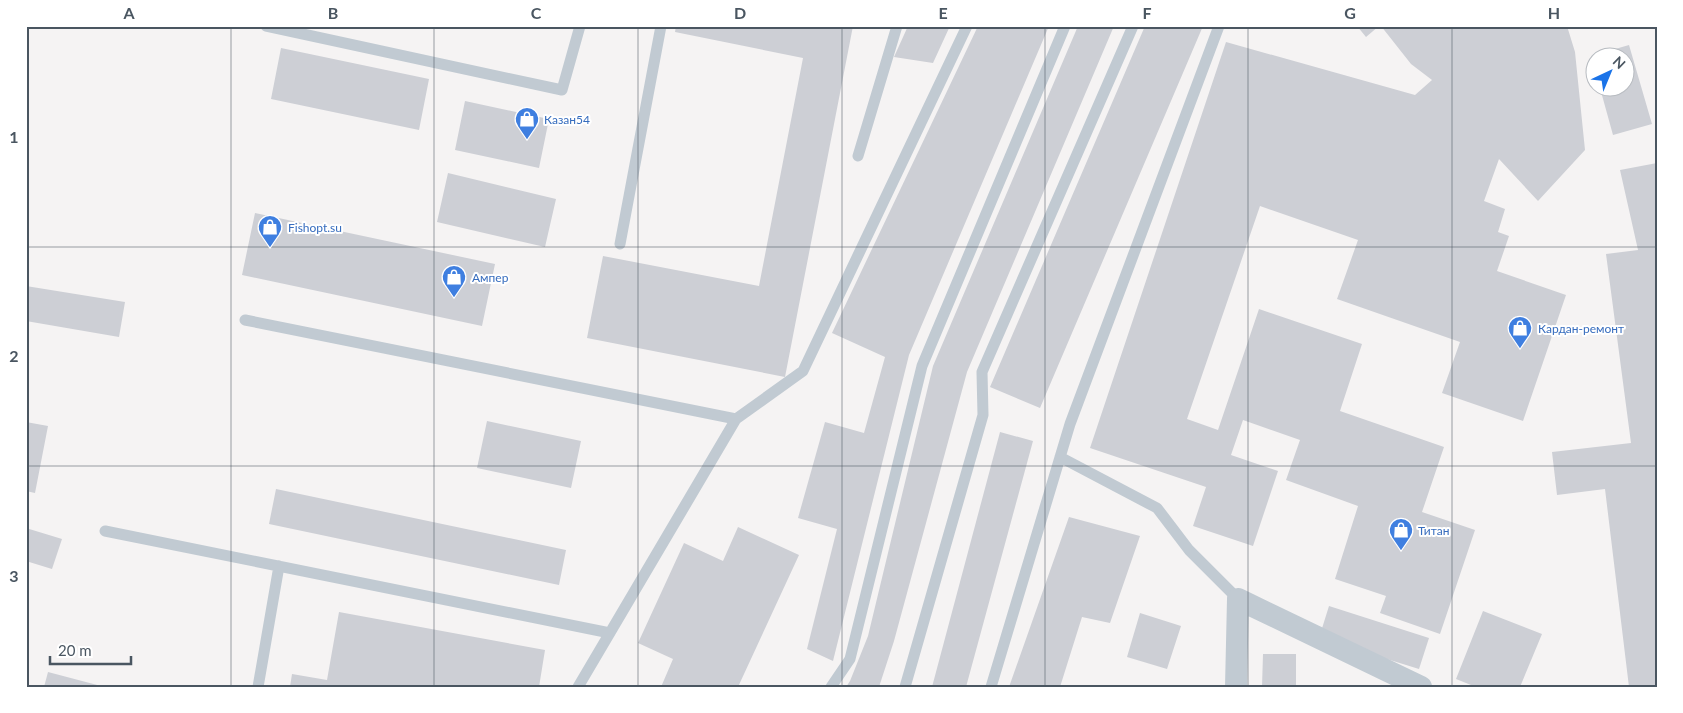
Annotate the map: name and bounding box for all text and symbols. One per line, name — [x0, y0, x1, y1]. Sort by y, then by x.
text: A — [122, 3, 135, 22]
text: B — [328, 3, 338, 22]
text: C — [531, 3, 542, 22]
text: D — [734, 3, 746, 22]
text: E — [938, 3, 948, 22]
text: F — [1142, 3, 1152, 22]
text: G — [1344, 3, 1356, 22]
text: H — [1548, 3, 1560, 22]
north arrow — [1586, 48, 1636, 98]
text: N — [1610, 52, 1629, 72]
shop icon: Казан54 — [514, 106, 540, 140]
place label: Казан54 — [544, 112, 590, 127]
text: 1 — [9, 127, 19, 146]
shop icon: Fishopt.su — [257, 214, 283, 248]
place label: Fishopt.su — [288, 220, 342, 235]
shop icon: Ампер — [441, 264, 467, 298]
place label: Ампер — [472, 270, 509, 285]
shop icon: Кардан-ремонт — [1507, 315, 1533, 349]
place label: Кардан-ремонт — [1538, 321, 1624, 336]
text: 2 — [9, 346, 19, 365]
shop icon: Титан — [1388, 517, 1414, 551]
place label: Титан — [1418, 523, 1449, 538]
text: 3 — [9, 566, 19, 585]
scale bar — [50, 633, 131, 665]
text: 20 m — [58, 641, 92, 659]

